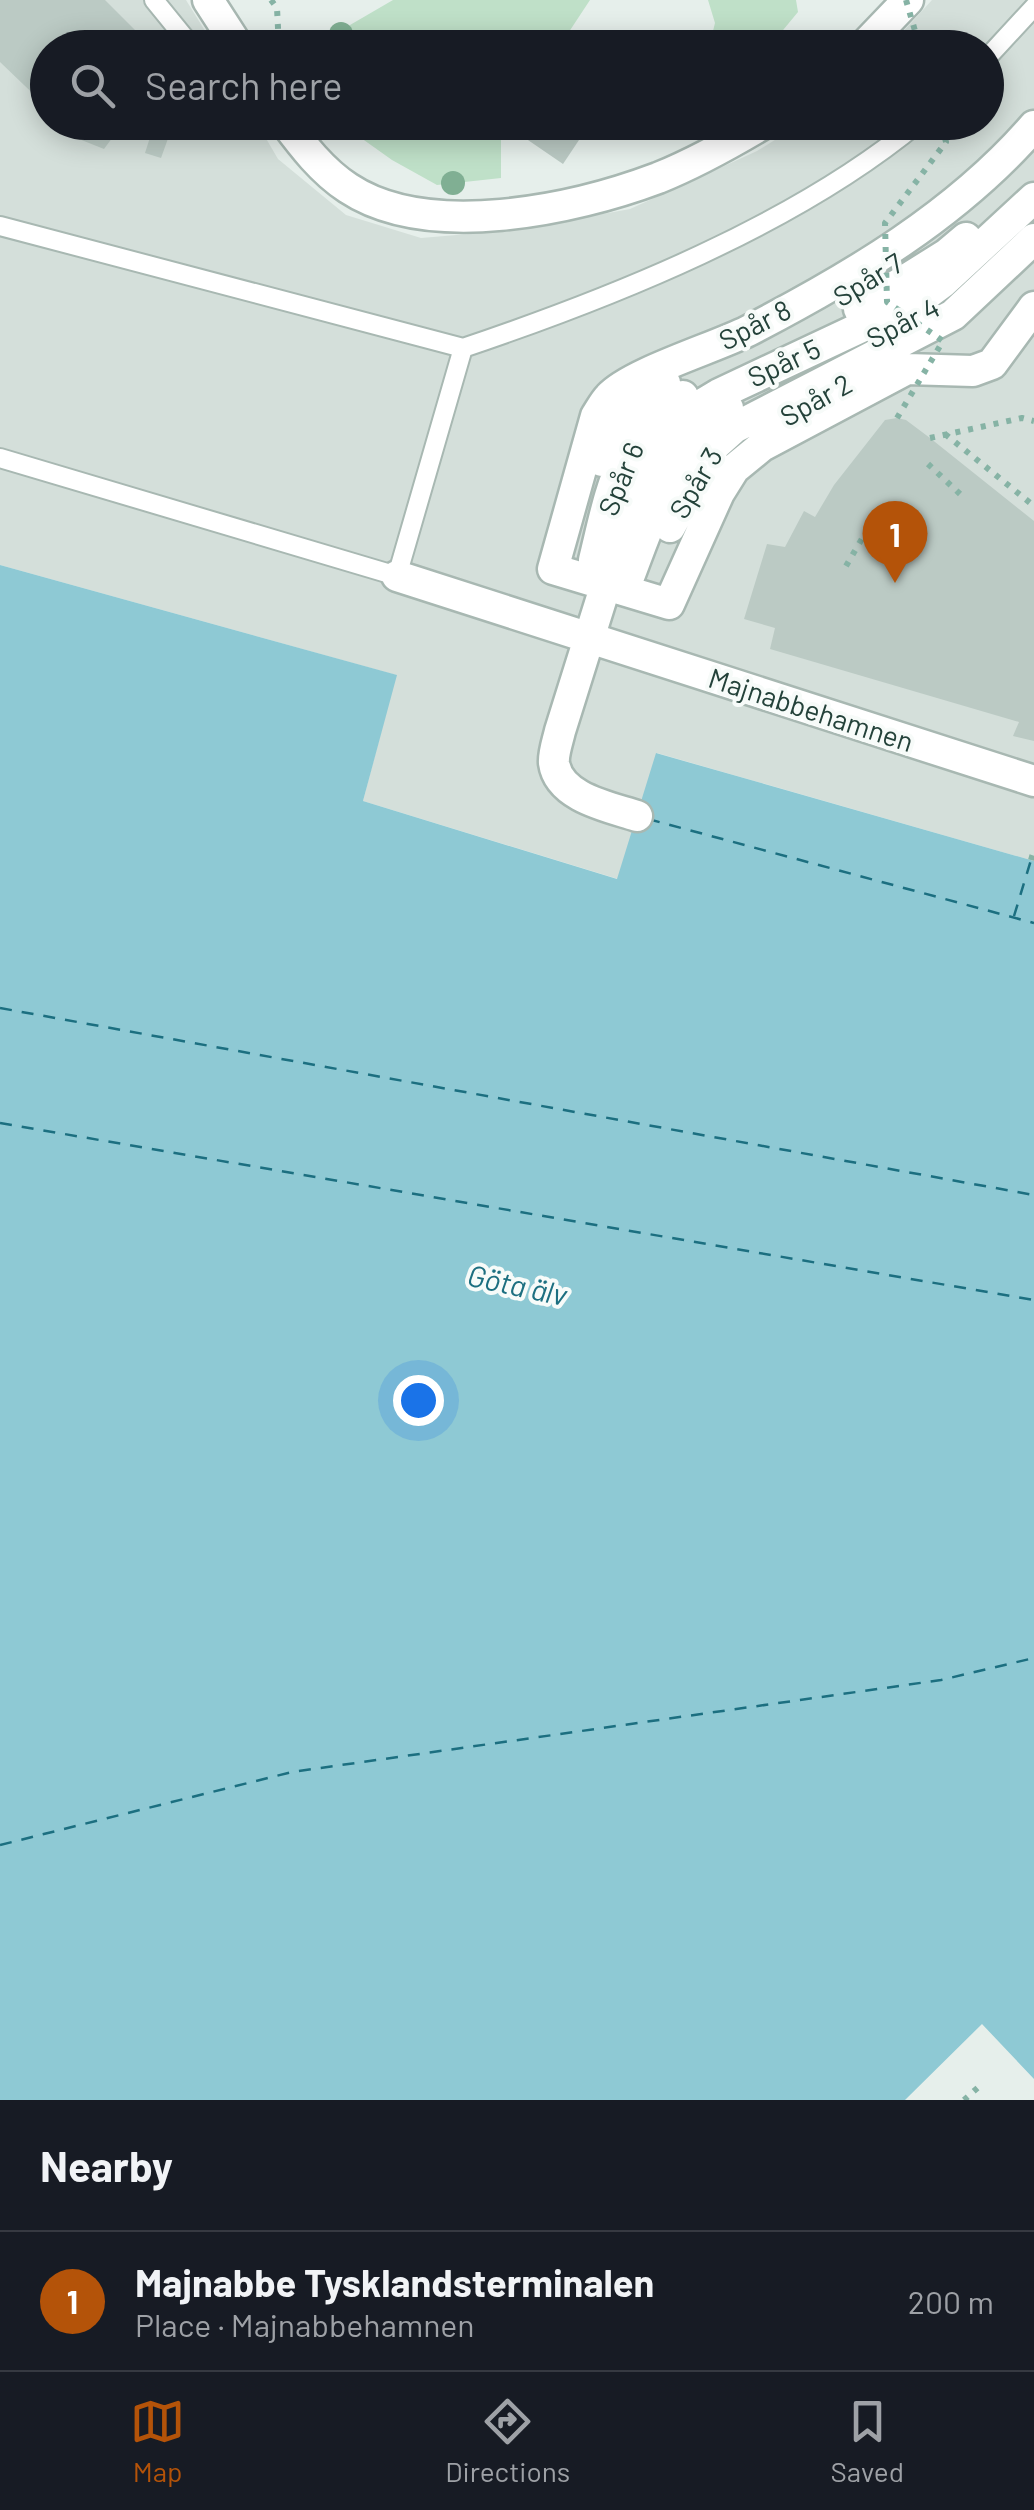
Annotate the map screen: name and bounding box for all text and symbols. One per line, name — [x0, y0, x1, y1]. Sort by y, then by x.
search box — [30, 30, 1004, 140]
icon: search — [65, 58, 120, 113]
text: Search here — [145, 62, 343, 108]
street label: Spår 7 — [827, 245, 908, 313]
street label: Spår 4 — [860, 289, 945, 355]
street label: Spår 8 — [713, 292, 796, 357]
street label: Spår 5 — [742, 331, 825, 394]
street label: Spår 2 — [774, 366, 857, 433]
street label: Spår 6 — [590, 437, 650, 520]
street label: Spår 3 — [661, 441, 729, 524]
pin: 1 — [862, 500, 928, 583]
street label: Majnabbehamnen — [705, 660, 918, 758]
water label: Göta älv — [464, 1256, 572, 1312]
your location — [393, 1375, 444, 1426]
text: Nearby — [40, 2140, 173, 2190]
text: Majnabbe Tysklandsterminalen — [135, 2259, 654, 2305]
text: 1 — [67, 2282, 78, 2320]
text: 200 m — [908, 2282, 994, 2320]
text: Place · Majnabbehamnen — [135, 2305, 475, 2343]
tab: Map — [130, 2394, 185, 2488]
tab: Directions — [445, 2394, 570, 2488]
tab: Saved — [830, 2394, 904, 2488]

